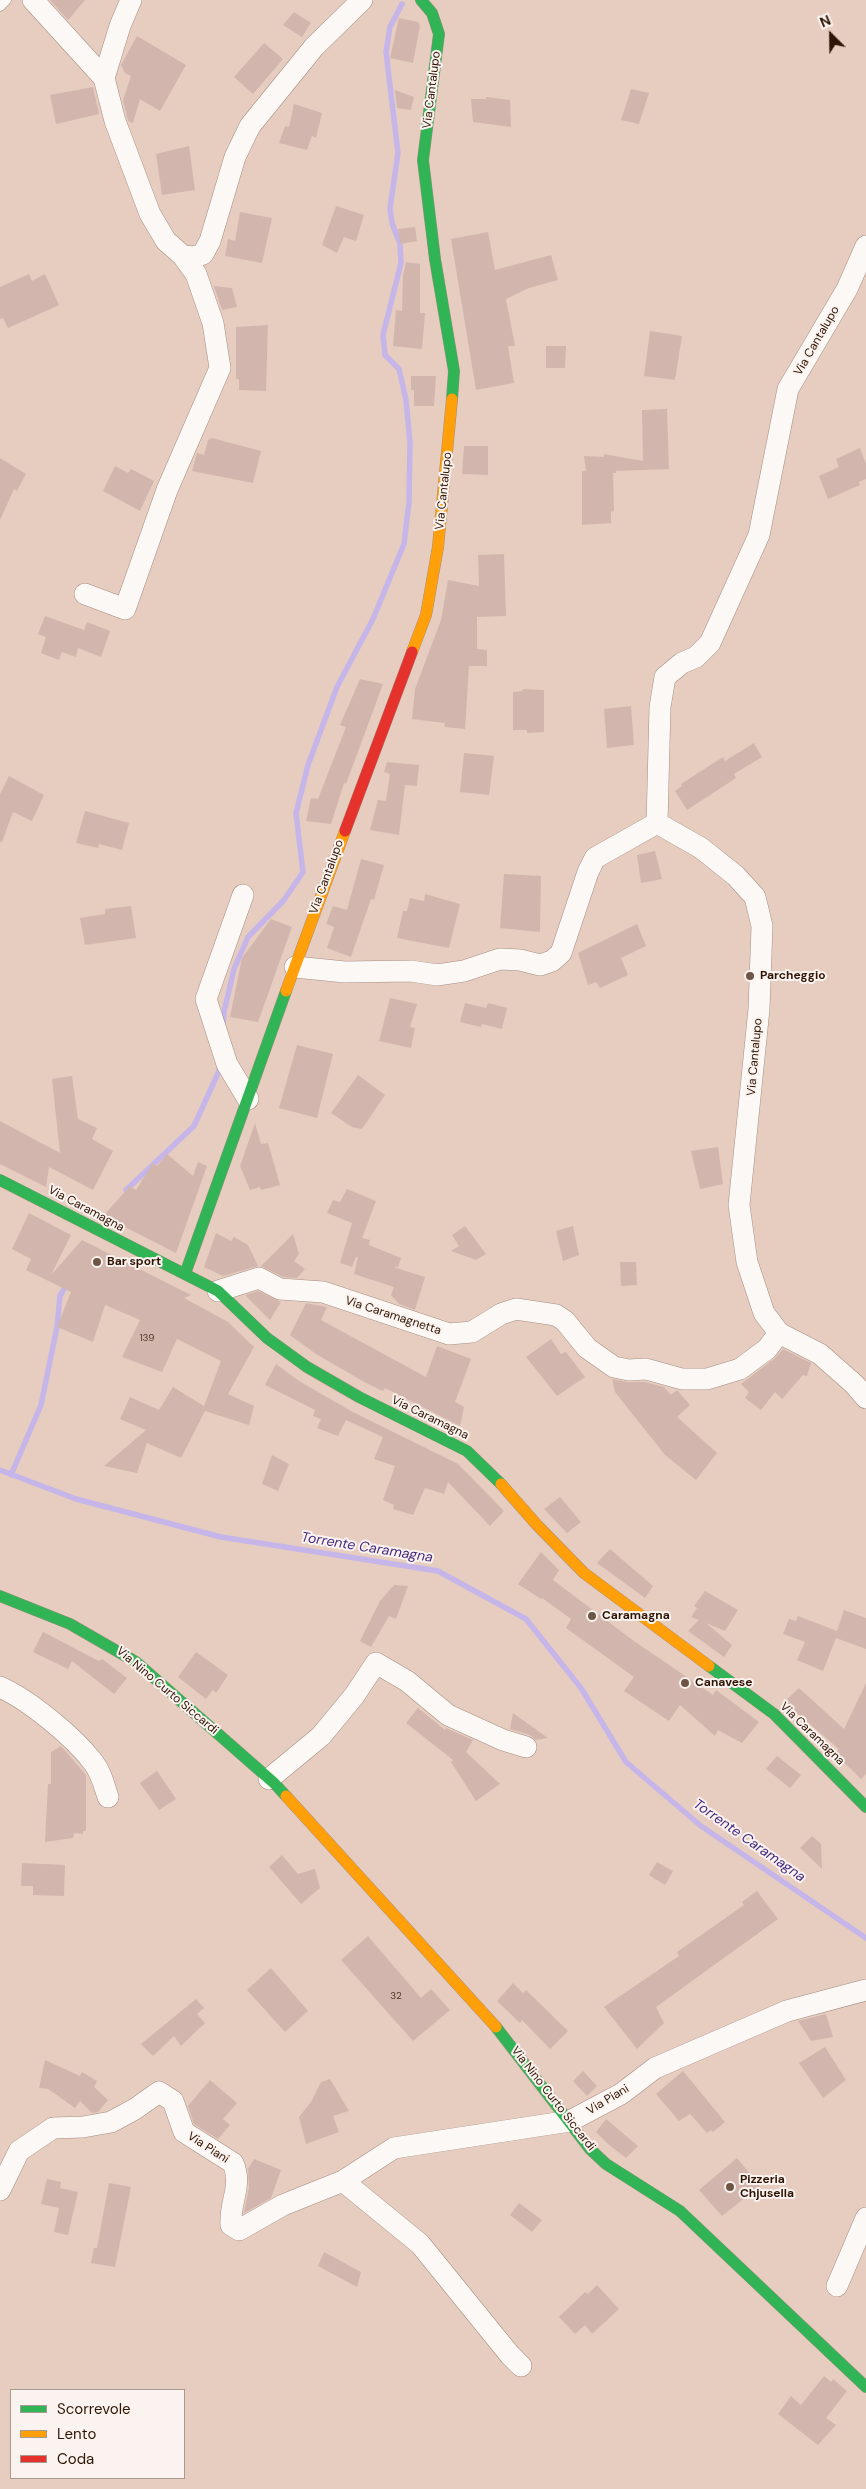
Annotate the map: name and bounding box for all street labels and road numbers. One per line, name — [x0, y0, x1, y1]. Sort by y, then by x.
street label: Via Cantalupo — [420, 50, 444, 130]
street label: Via Cantalupo — [791, 304, 843, 378]
street label: Via Cantalupo — [433, 451, 455, 531]
street label: Via Cantalupo — [307, 838, 347, 916]
street label: Via Cantalupo — [744, 1017, 766, 1097]
street label: Via Caramagna — [46, 1183, 126, 1235]
street label: Via Caramagnetta — [343, 1294, 443, 1338]
street label: Via Caramagna — [389, 1393, 471, 1443]
street label: Via Nino Curto Siccardi — [113, 1644, 221, 1738]
street label: Via Caramagna — [777, 1700, 847, 1768]
street label: Via Nino Curto Siccardi — [508, 2044, 598, 2154]
street label: Via Piani — [584, 2082, 632, 2118]
street label: Via Piani — [184, 2129, 232, 2167]

